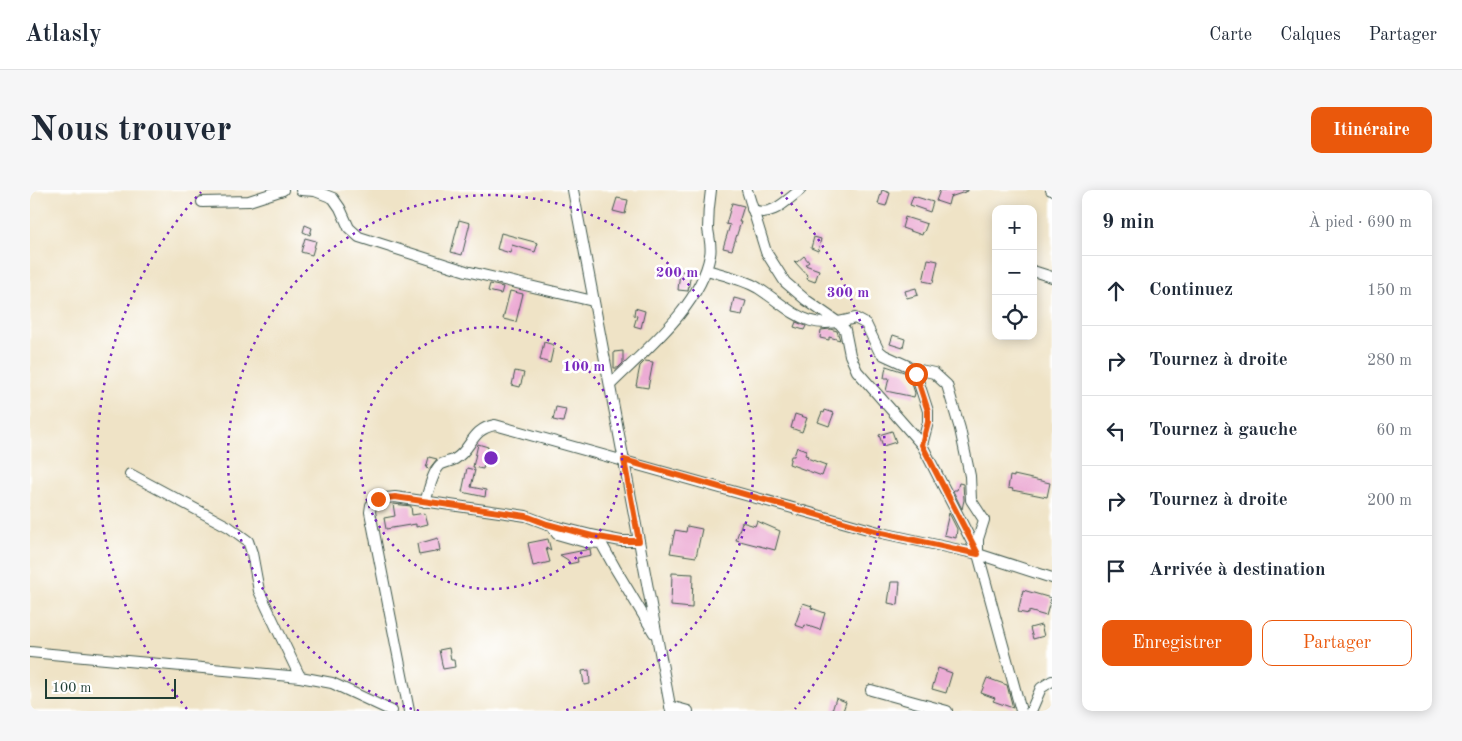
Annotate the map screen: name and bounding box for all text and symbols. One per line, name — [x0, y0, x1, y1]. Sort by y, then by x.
text: Atlasly — [25, 23, 102, 47]
text: Carte — [1209, 26, 1252, 44]
text: Calques — [1280, 26, 1341, 44]
text: Partager — [1369, 26, 1437, 44]
button: Itinéraire — [1311, 107, 1432, 153]
text: Nous trouver — [30, 113, 232, 148]
map controls — [992, 205, 1037, 340]
button: + — [992, 205, 1037, 250]
text: 9 min — [1102, 212, 1155, 233]
text: À pied · 690 m — [1309, 215, 1412, 231]
button: − — [992, 250, 1037, 295]
text: 200 m — [656, 266, 698, 281]
icon: ahead — [1102, 277, 1130, 305]
text: Continuez — [1149, 281, 1233, 300]
text: 150 m — [1367, 283, 1412, 299]
text: 300 m — [827, 286, 869, 301]
button: locate — [992, 295, 1037, 340]
icon: right — [1102, 347, 1130, 375]
text: Tournez à droite — [1149, 351, 1288, 370]
text: 280 m — [1367, 353, 1412, 369]
text: 100 m — [563, 360, 605, 375]
route start — [905, 363, 928, 386]
icon: left — [1102, 417, 1130, 445]
text: Tournez à gauche — [1149, 421, 1297, 440]
text: 60 m — [1376, 423, 1412, 439]
centre of rings — [482, 449, 500, 467]
icon: right — [1102, 487, 1130, 515]
route end — [367, 488, 390, 511]
text: Tournez à droite — [1149, 491, 1288, 510]
text: 200 m — [1367, 493, 1412, 509]
icon: arrive — [1102, 557, 1130, 585]
text: Arrivée à destination — [1149, 561, 1325, 580]
button: Enregistrer — [1102, 620, 1252, 666]
button: Partager — [1262, 620, 1412, 666]
scale bar — [45, 676, 176, 699]
text: 100 m — [52, 681, 91, 695]

